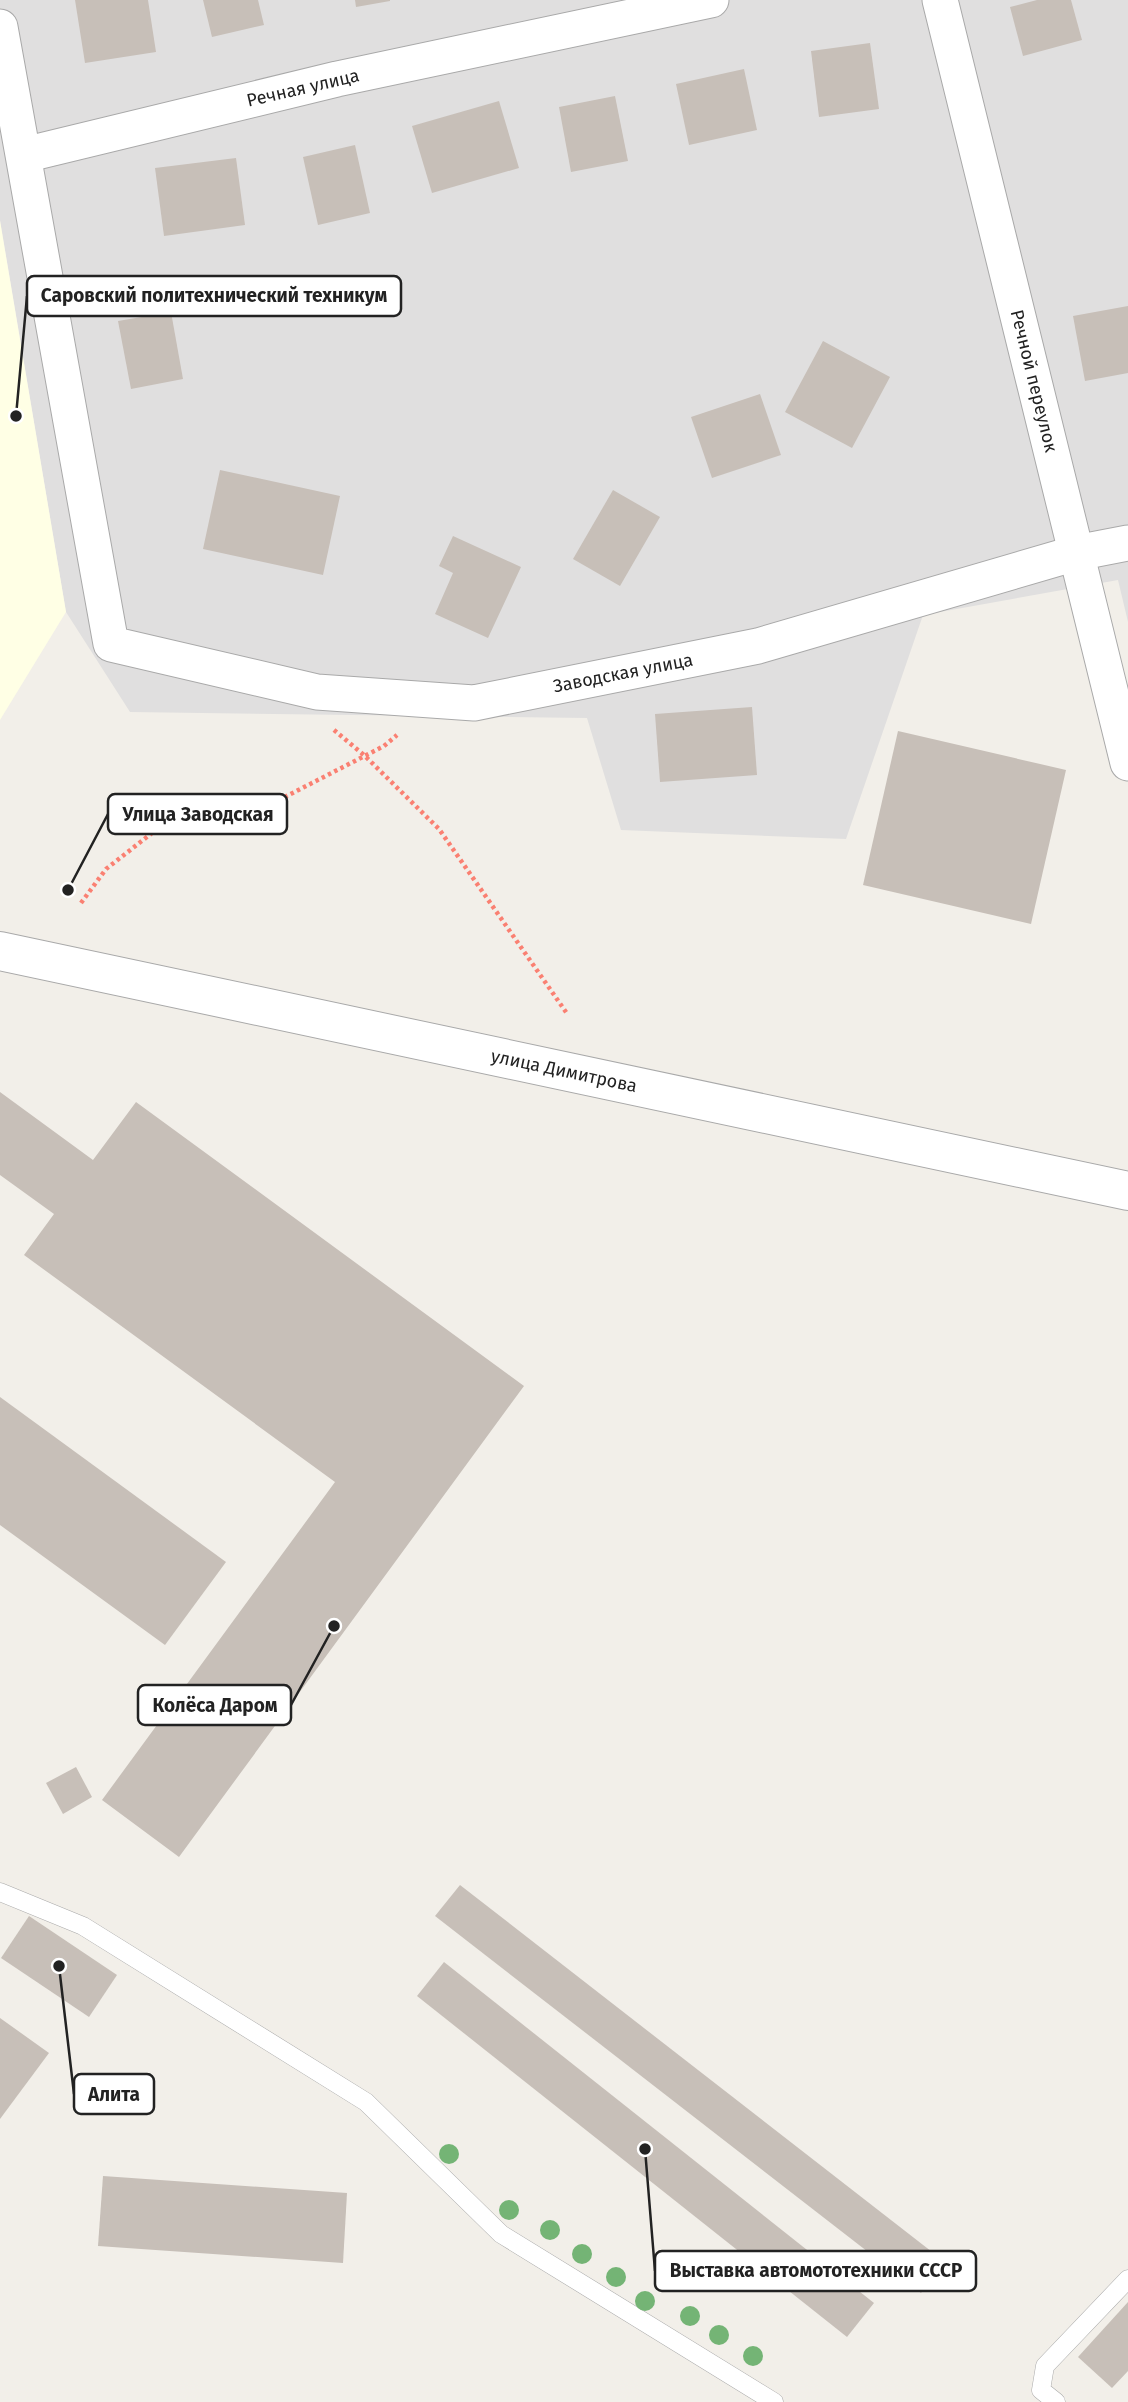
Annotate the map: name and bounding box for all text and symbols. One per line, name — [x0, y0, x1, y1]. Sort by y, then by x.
street label: Речная улица — [245, 64, 361, 112]
callout: Саровский политехнический техникум — [27, 276, 401, 316]
text: Саровский политехнический техникум — [41, 284, 387, 307]
street label: Речной переулок — [1006, 307, 1063, 455]
street label: Заводская улица — [551, 649, 695, 697]
callout: Улица Заводская — [108, 794, 287, 834]
text: Улица Заводская — [122, 803, 274, 826]
street label: улица Димитрова — [489, 1045, 639, 1097]
callout: Колёса Даром — [138, 1685, 291, 1725]
text: Колёса Даром — [152, 1694, 278, 1717]
callout: Алита — [74, 2074, 154, 2114]
text: Алита — [87, 2083, 140, 2106]
callout: Выставка автомототехники СССР — [655, 2251, 976, 2291]
text: Выставка автомототехники СССР — [670, 2259, 962, 2282]

